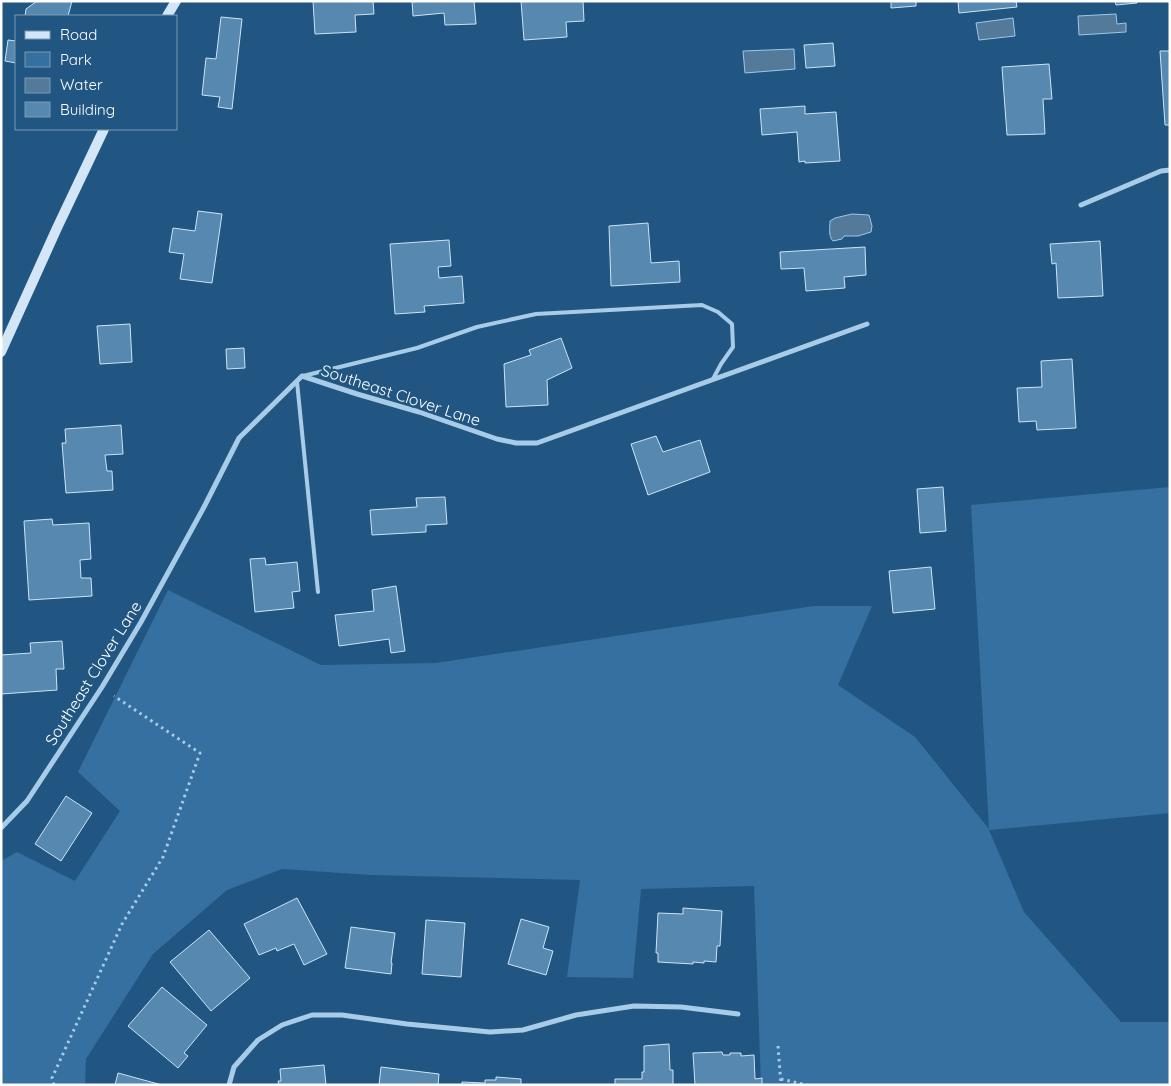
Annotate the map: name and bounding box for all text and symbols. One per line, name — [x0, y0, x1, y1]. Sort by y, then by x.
legend — [15, 15, 178, 130]
text: Road — [60, 25, 97, 44]
text: Park — [60, 50, 92, 69]
text: Water — [60, 75, 103, 94]
text: Building — [60, 100, 115, 119]
street label: Southeast Clover Lane — [319, 360, 483, 430]
street label: Southeast Clover Lane — [40, 597, 146, 749]

